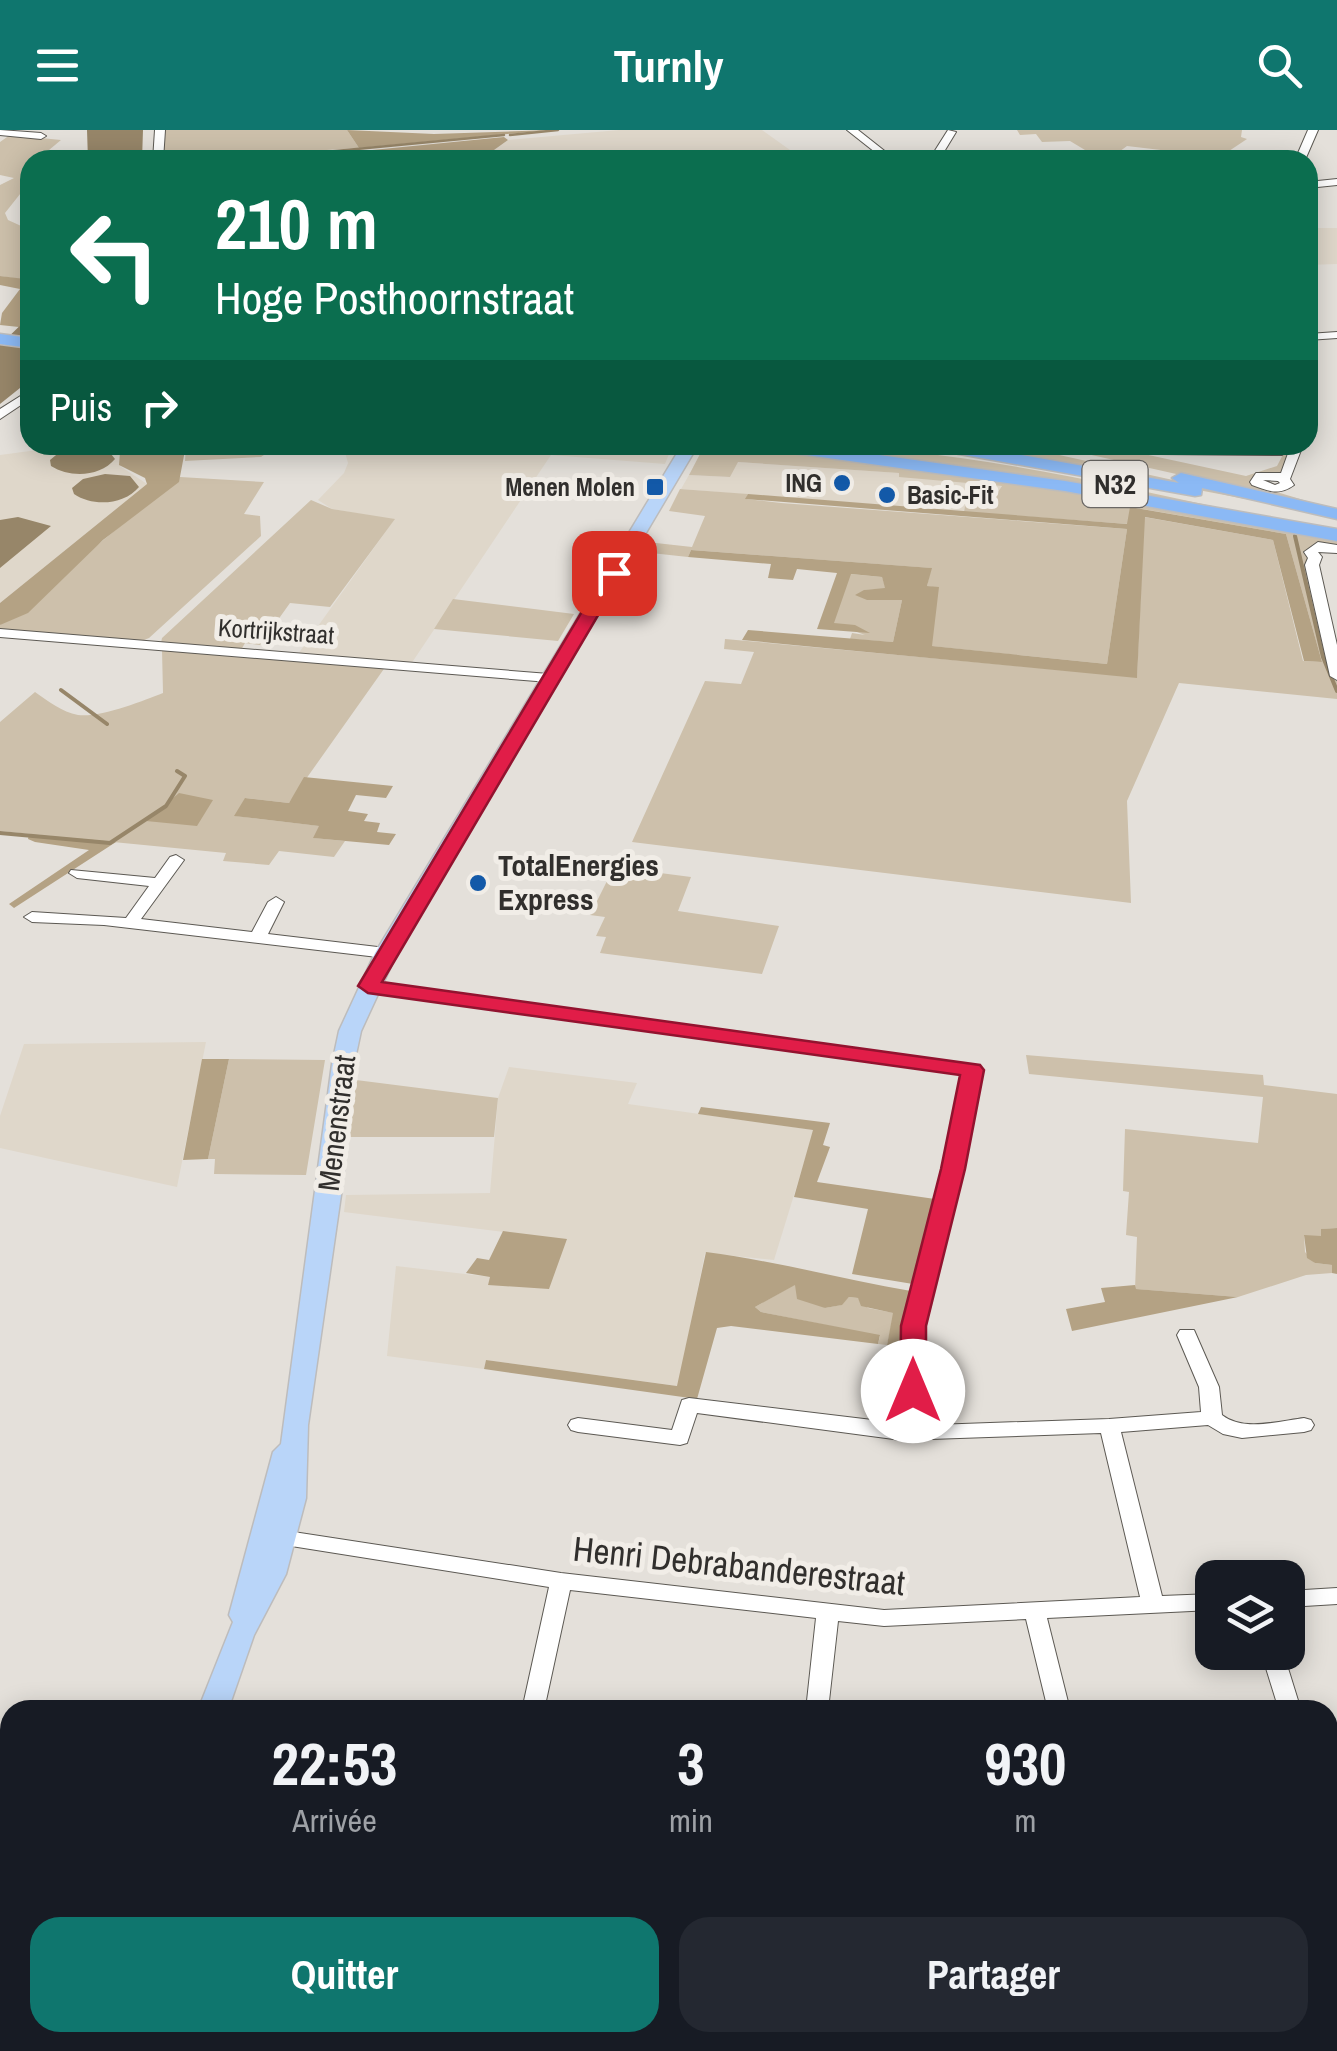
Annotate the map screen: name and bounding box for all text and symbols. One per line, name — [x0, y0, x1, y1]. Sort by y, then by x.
text: Turnly — [613, 35, 724, 96]
icon: menu — [30, 38, 85, 93]
icon: search — [1252, 38, 1307, 93]
text: 210 m — [215, 177, 378, 271]
icon: left — [50, 190, 180, 320]
text: Hoge Posthoornstraat — [215, 267, 574, 328]
icon: right — [132, 380, 187, 435]
text: Puis — [50, 382, 112, 433]
road number: N32 — [1082, 461, 1148, 507]
place label: ING — [786, 466, 822, 500]
place label: Menen Molen — [505, 470, 635, 504]
marker: ING — [831, 472, 853, 494]
marker: Menen Molen — [644, 476, 666, 498]
place label: Basic-Fit — [907, 478, 994, 512]
marker: Basic-Fit — [876, 484, 898, 506]
pin — [572, 531, 657, 616]
icon: arrive — [587, 546, 642, 601]
street label: Kortrijkstraat — [217, 610, 335, 652]
place label: TotalEnergies Express — [498, 845, 659, 919]
marker: TotalEnergies Express — [467, 872, 489, 894]
street label: Menenstraat — [308, 1052, 364, 1193]
position arrow — [861, 1339, 965, 1443]
street label: Henri Debrabanderestraat — [571, 1525, 907, 1606]
map controls — [1195, 1560, 1305, 1670]
button: layers — [1195, 1560, 1305, 1670]
text: 22:53 — [272, 1723, 397, 1804]
text: 3 — [677, 1723, 705, 1804]
text: 930 — [984, 1723, 1066, 1804]
text: Arrivée — [292, 1799, 377, 1842]
text: min — [669, 1799, 713, 1842]
text: m — [1014, 1799, 1036, 1842]
button: Quitter — [30, 1917, 659, 2032]
button: Partager — [679, 1917, 1308, 2032]

